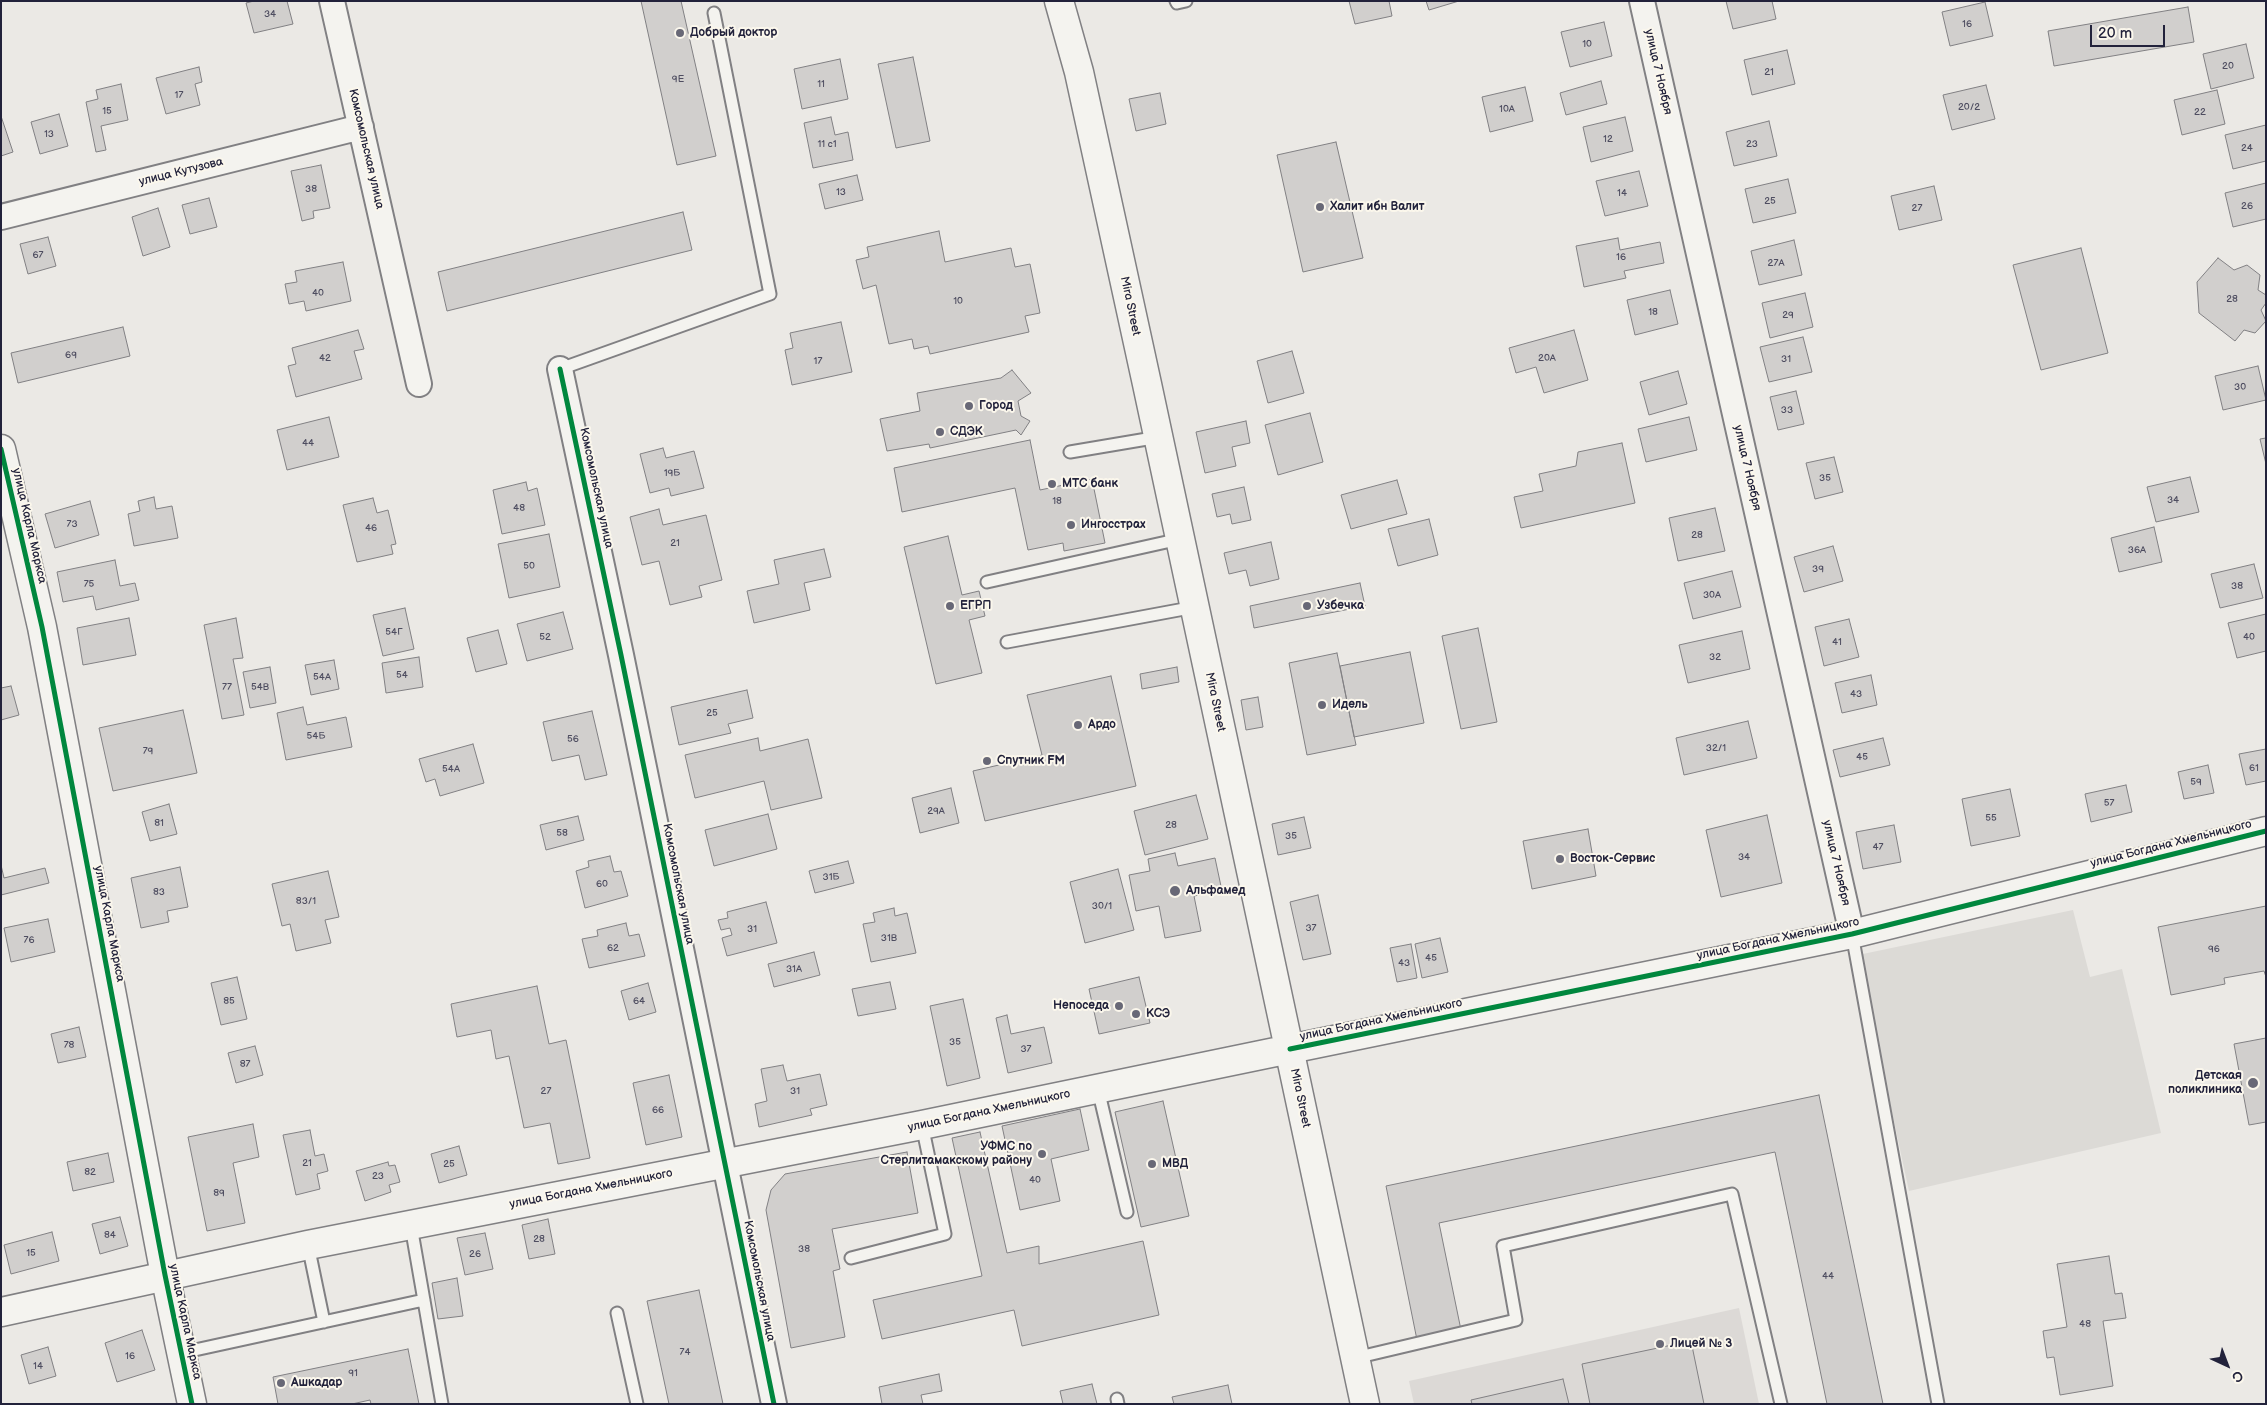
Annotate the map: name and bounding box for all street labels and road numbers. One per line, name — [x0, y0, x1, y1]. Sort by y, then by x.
street label: улица 7 Ноября — [1641, 28, 1675, 116]
street label: Комсомольская улица — [345, 87, 387, 211]
street label: улица Кутузова — [137, 155, 225, 189]
street label: Mira Street — [1117, 275, 1143, 337]
street label: улица 7 Ноября — [1730, 424, 1764, 512]
street label: Комсомольская улица — [576, 426, 616, 550]
street label: улица Карла Маркса — [9, 467, 49, 585]
street label: Mira Street — [1202, 671, 1228, 733]
street label: улица Богдана Хмельницкого — [2089, 817, 2253, 871]
street label: улица 7 Ноября — [1819, 819, 1853, 907]
street label: Комсомольская улица — [659, 822, 697, 946]
street label: улица Карла Маркса — [91, 865, 127, 983]
street label: улица Богдана Хмельницкого — [1696, 915, 1860, 963]
street label: улица Богдана Хмельницкого — [1299, 996, 1463, 1044]
street label: Mira Street — [1287, 1067, 1313, 1129]
street label: улица Богдана Хмельницкого — [907, 1087, 1071, 1135]
street label: улица Богдана Хмельницкого — [508, 1166, 674, 1212]
street label: Комсомольская улица — [740, 1219, 778, 1343]
street label: улица Карла Маркса — [166, 1263, 204, 1381]

